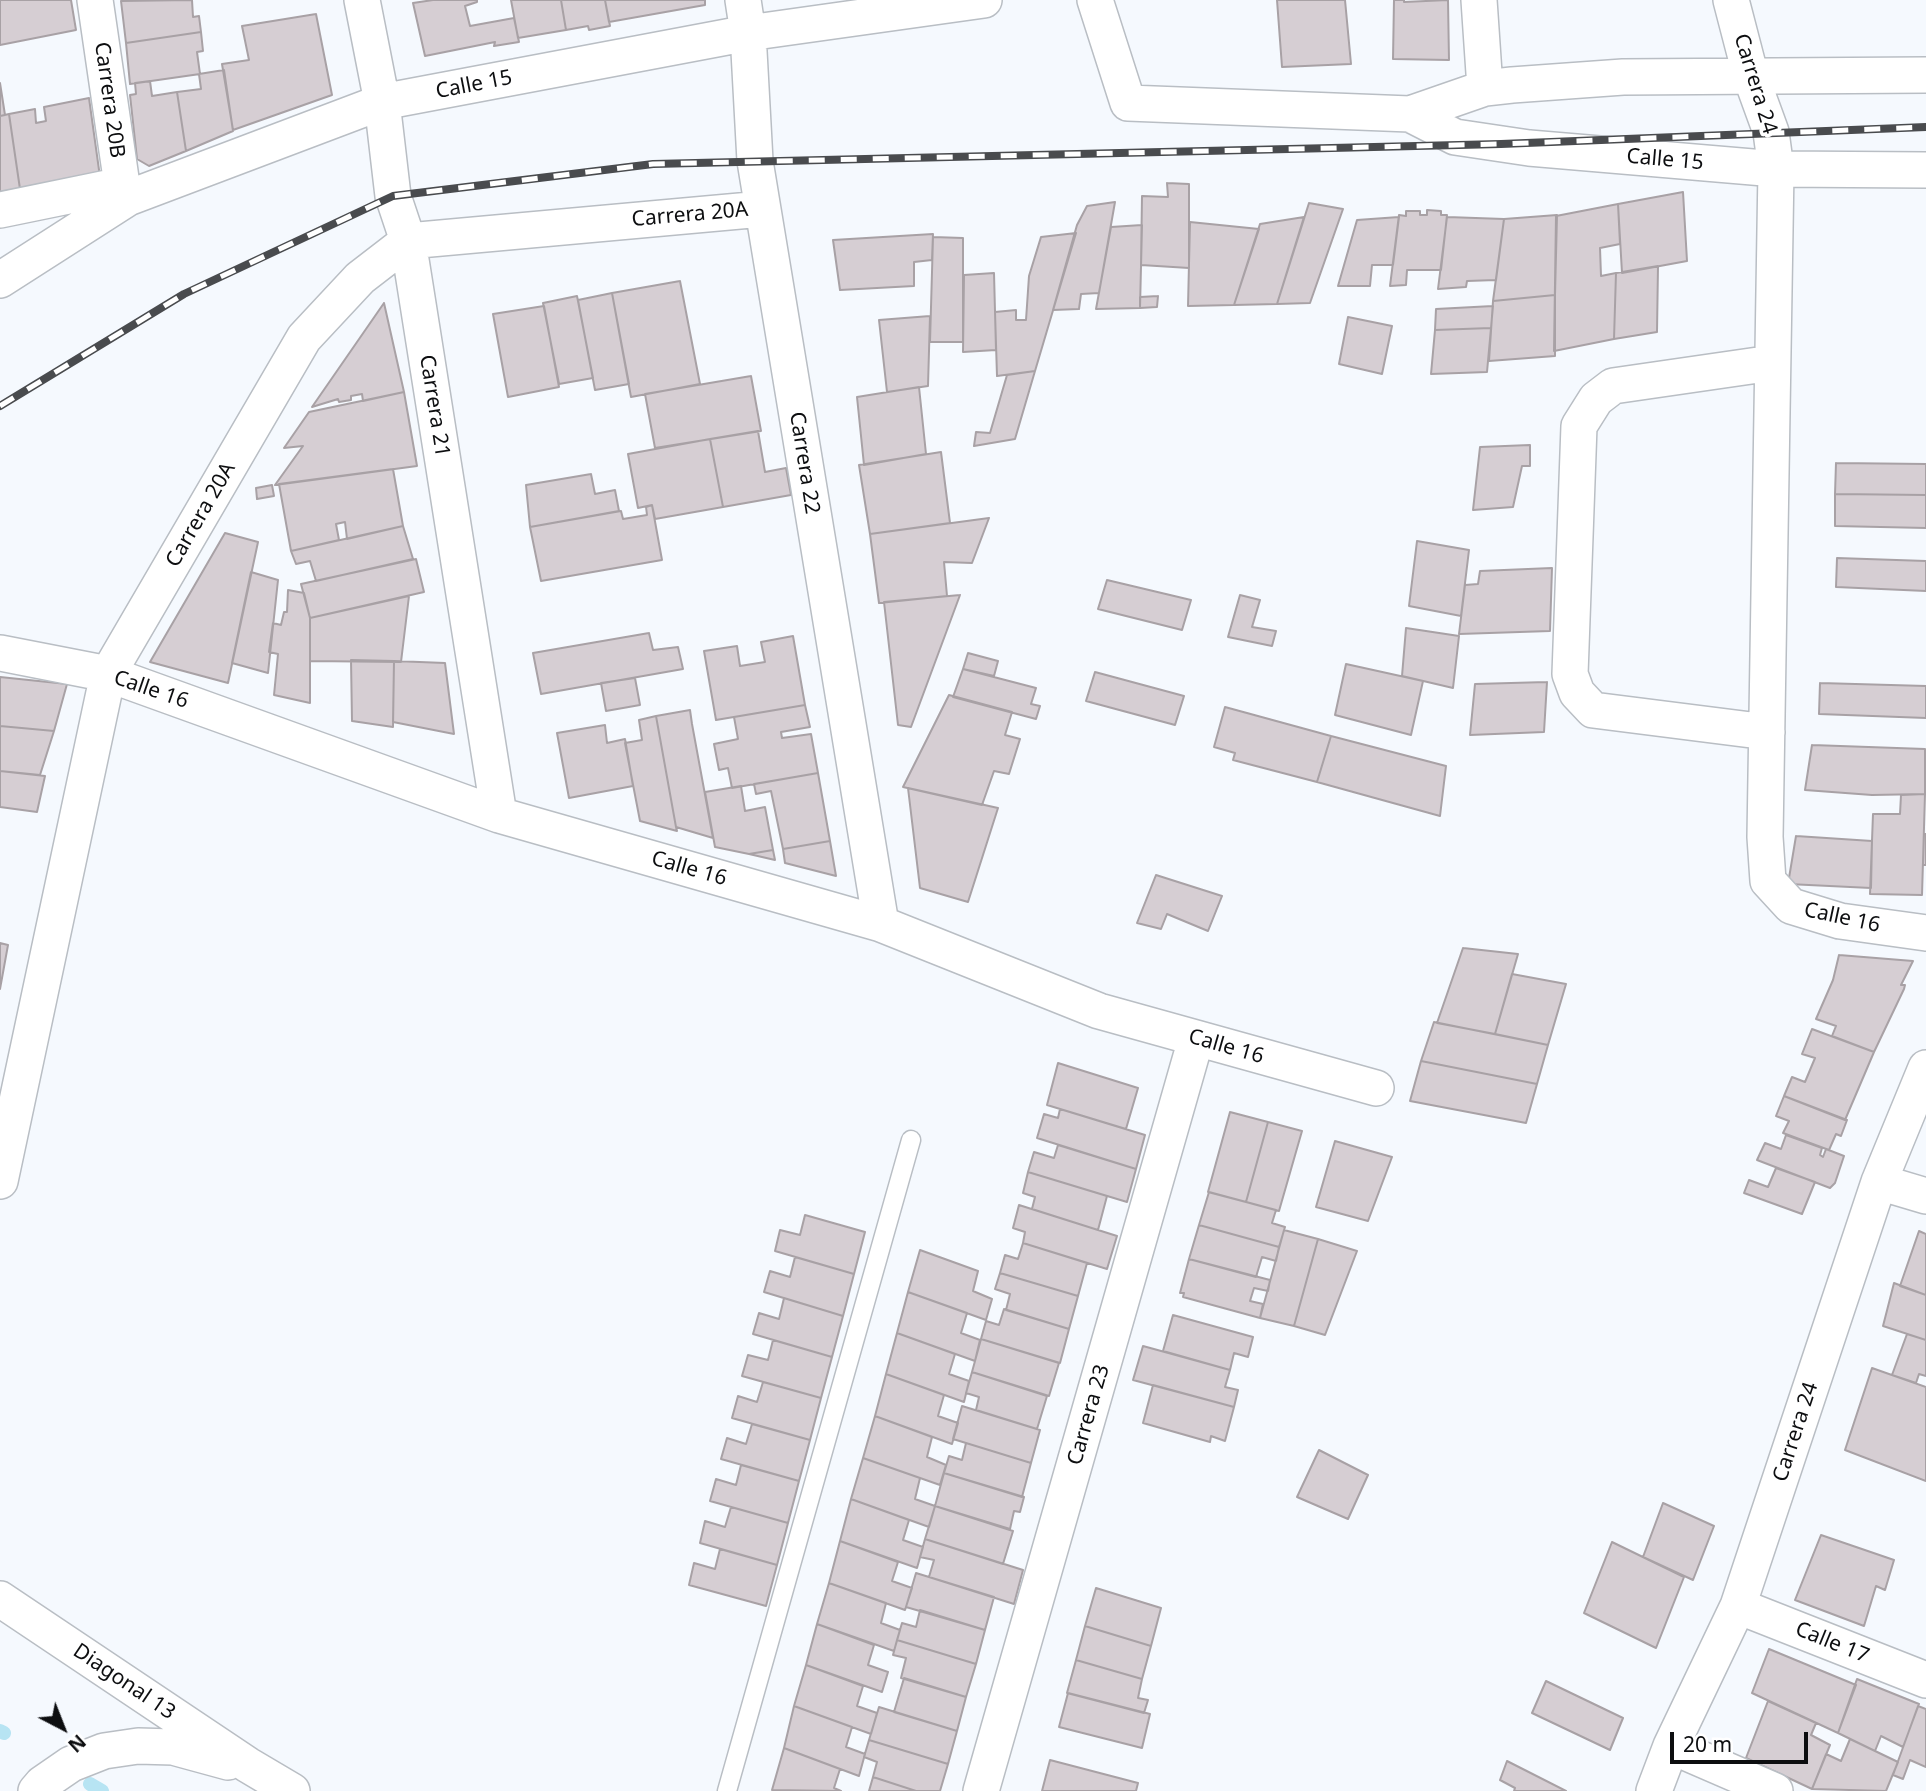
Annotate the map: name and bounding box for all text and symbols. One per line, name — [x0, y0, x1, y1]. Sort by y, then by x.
street label: Carrera 24 — [1728, 31, 1782, 137]
street label: Carrera 20B — [88, 40, 130, 160]
street label: Calle 15 — [434, 65, 514, 105]
street label: Calle 15 — [1625, 144, 1705, 176]
street label: Carrera 20A — [631, 197, 749, 233]
street label: Carrera 21 — [413, 353, 455, 459]
street label: Carrera 22 — [783, 410, 825, 516]
street label: Carrera 20A — [161, 458, 241, 572]
street label: Calle 16 — [110, 666, 192, 714]
street label: Calle 16 — [648, 846, 730, 892]
street label: Calle 16 — [1802, 898, 1882, 938]
street label: Calle 16 — [1185, 1024, 1267, 1070]
street label: Carrera 23 — [1063, 1362, 1115, 1468]
street label: Carrera 24 — [1768, 1379, 1824, 1485]
street label: Calle 17 — [1791, 1617, 1873, 1669]
street label: Diagonal 13 — [68, 1639, 180, 1725]
north arrow — [28, 1693, 98, 1763]
scale bar — [1674, 1718, 1812, 1762]
text: N — [63, 1729, 91, 1758]
text: 20 m — [1683, 1730, 1732, 1758]

